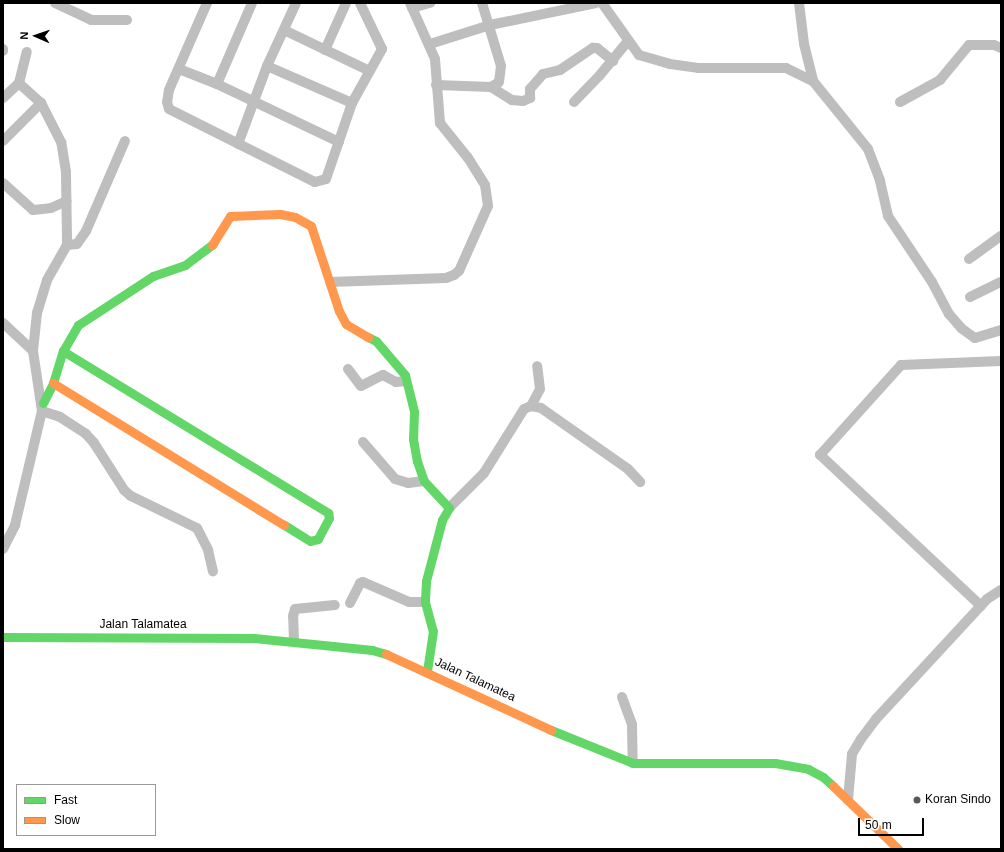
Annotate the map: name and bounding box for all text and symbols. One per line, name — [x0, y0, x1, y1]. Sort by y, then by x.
north arrow — [16, 16, 56, 56]
text: N — [18, 31, 30, 40]
street label: Jalan Talamatea — [99, 618, 187, 632]
street label: Jalan Talamatea — [432, 655, 518, 705]
legend — [16, 784, 156, 836]
text: Fast — [54, 793, 77, 807]
place label: Koran Sindo — [925, 793, 991, 807]
marker: Koran Sindo — [912, 795, 922, 805]
scale bar — [860, 810, 926, 836]
text: Slow — [54, 813, 80, 827]
text: 50 m — [865, 818, 892, 832]

